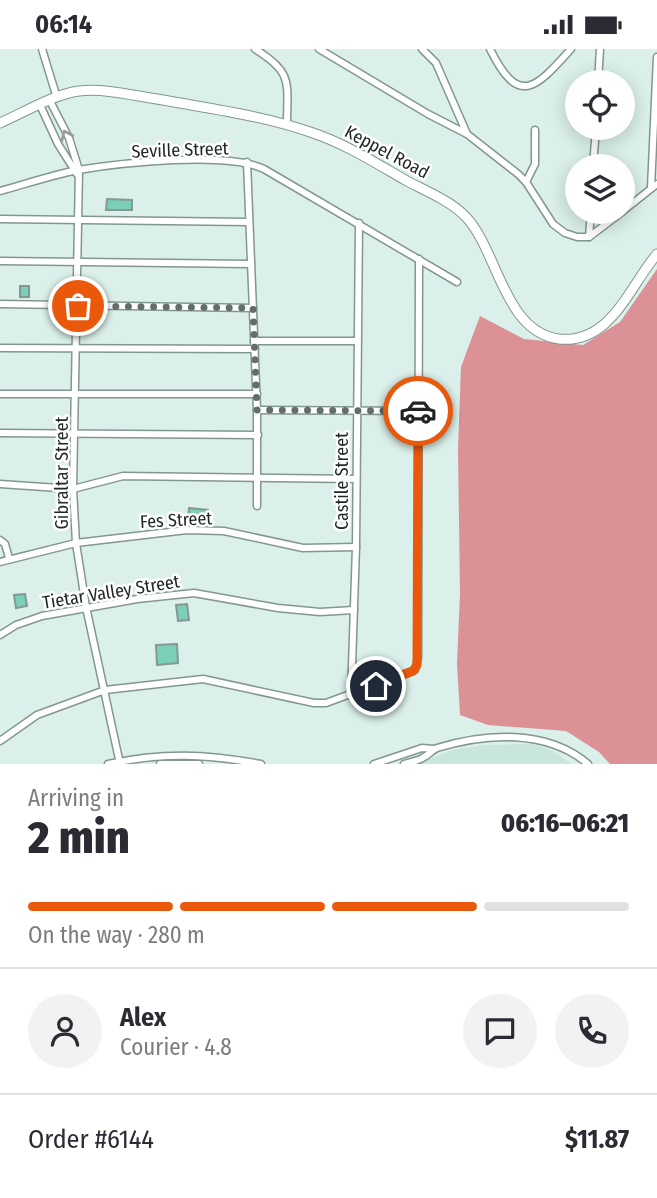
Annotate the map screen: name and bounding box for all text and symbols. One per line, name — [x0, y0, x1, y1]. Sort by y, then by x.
text: 06:14 — [35, 9, 92, 40]
map controls — [565, 70, 635, 224]
button: locate — [565, 70, 635, 140]
street label: Keppel Road — [341, 121, 433, 183]
one-way arrow — [60, 130, 74, 142]
street label: Seville Street — [131, 137, 229, 163]
button: layers — [565, 154, 635, 224]
pin — [48, 276, 108, 336]
icon: bag — [59, 287, 97, 325]
courier — [383, 376, 453, 446]
icon: car — [399, 392, 437, 430]
street label: Gibraltar Street — [51, 416, 73, 529]
street label: Castile Street — [331, 432, 353, 530]
street label: Fes Street — [139, 507, 213, 533]
street label: Tietar Valley Street — [41, 570, 181, 614]
pin — [346, 656, 406, 716]
icon: home — [357, 667, 395, 705]
text: Arriving in — [28, 784, 124, 812]
text: 06:16–06:21 — [501, 808, 629, 839]
text: 2 min — [28, 810, 130, 865]
text: On the way · 280 m — [28, 921, 205, 949]
button: person — [28, 994, 102, 1068]
button: chat — [463, 994, 537, 1068]
button: phone — [555, 994, 629, 1068]
text: Alex — [120, 1002, 166, 1033]
text: Courier · 4.8 — [120, 1033, 232, 1061]
text: Order #6144 — [28, 1124, 154, 1155]
text: $11.87 — [565, 1124, 629, 1155]

